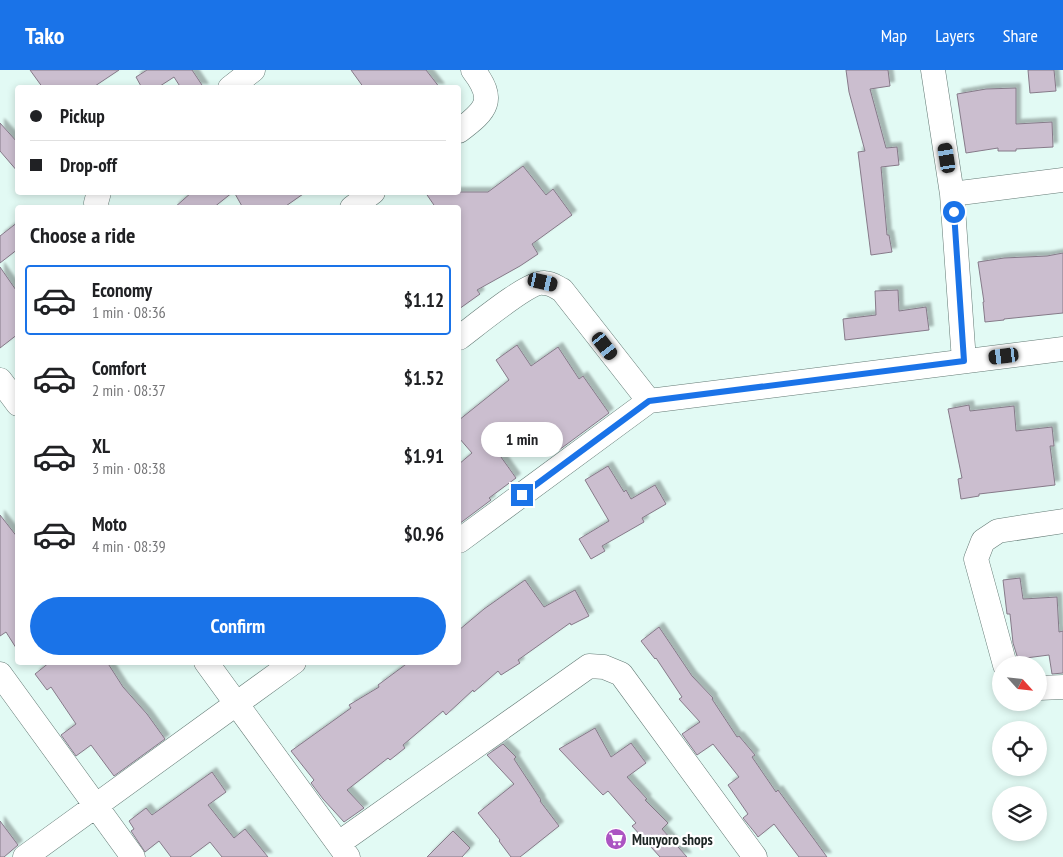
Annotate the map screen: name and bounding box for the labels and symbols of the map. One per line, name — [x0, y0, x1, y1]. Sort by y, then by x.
car — [937, 142, 956, 174]
route start — [943, 201, 965, 223]
car — [526, 271, 559, 293]
car — [589, 330, 620, 362]
car — [988, 347, 1019, 365]
callout: 1 min — [481, 422, 563, 458]
route end — [511, 484, 533, 506]
north arrow — [992, 656, 1048, 711]
supermarket icon: Munyoro shops — [604, 827, 628, 851]
place label: Munyoro shops — [632, 830, 713, 849]

